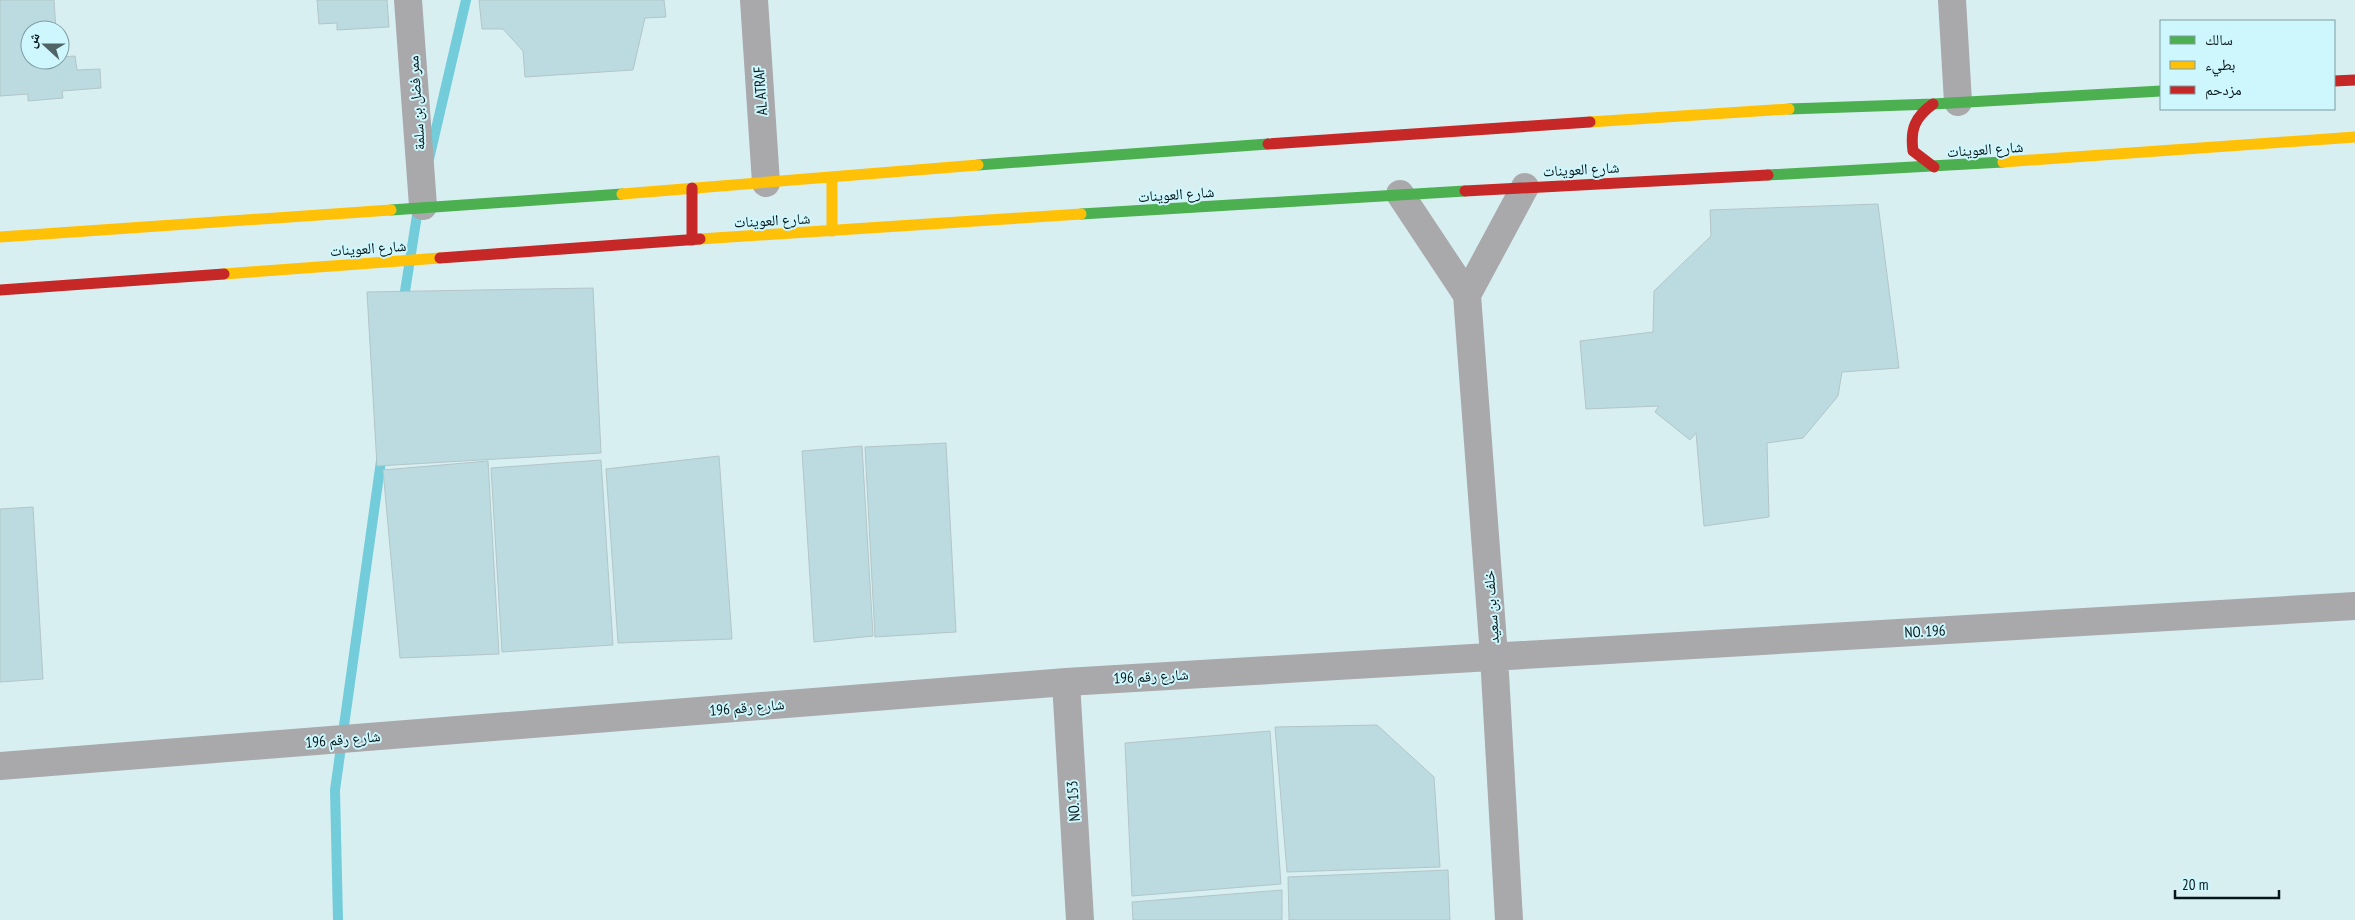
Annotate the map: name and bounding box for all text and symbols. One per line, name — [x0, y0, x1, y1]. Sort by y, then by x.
north arrow — [20, 20, 70, 70]
legend — [2160, 20, 2335, 110]
text: ش — [22, 30, 44, 51]
text: سالك — [2205, 30, 2233, 49]
street label: ممر فضل بن سلمة — [403, 55, 430, 151]
text: بطيء — [2205, 55, 2235, 77]
street label: AL ATRAF — [749, 66, 771, 116]
text: مزدحم — [2205, 80, 2242, 100]
street label: شارع العوينات — [1946, 137, 2024, 162]
street label: شارع العوينات — [1542, 158, 1620, 181]
street label: شارع العوينات — [1137, 182, 1215, 207]
street label: شارع العوينات — [733, 209, 811, 232]
street label: شارع العوينات — [329, 236, 407, 261]
street label: خلف بن سعيد — [1479, 569, 1504, 644]
street label: NO. 196 — [1904, 620, 1946, 642]
street label: شارع رقم 196 — [1113, 665, 1189, 688]
street label: شارع رقم 196 — [709, 694, 785, 721]
street label: شارع رقم 196 — [305, 726, 381, 753]
street label: NO. 153 — [1062, 780, 1084, 822]
scale bar — [2175, 868, 2279, 900]
text: 20 m — [2182, 875, 2208, 894]

